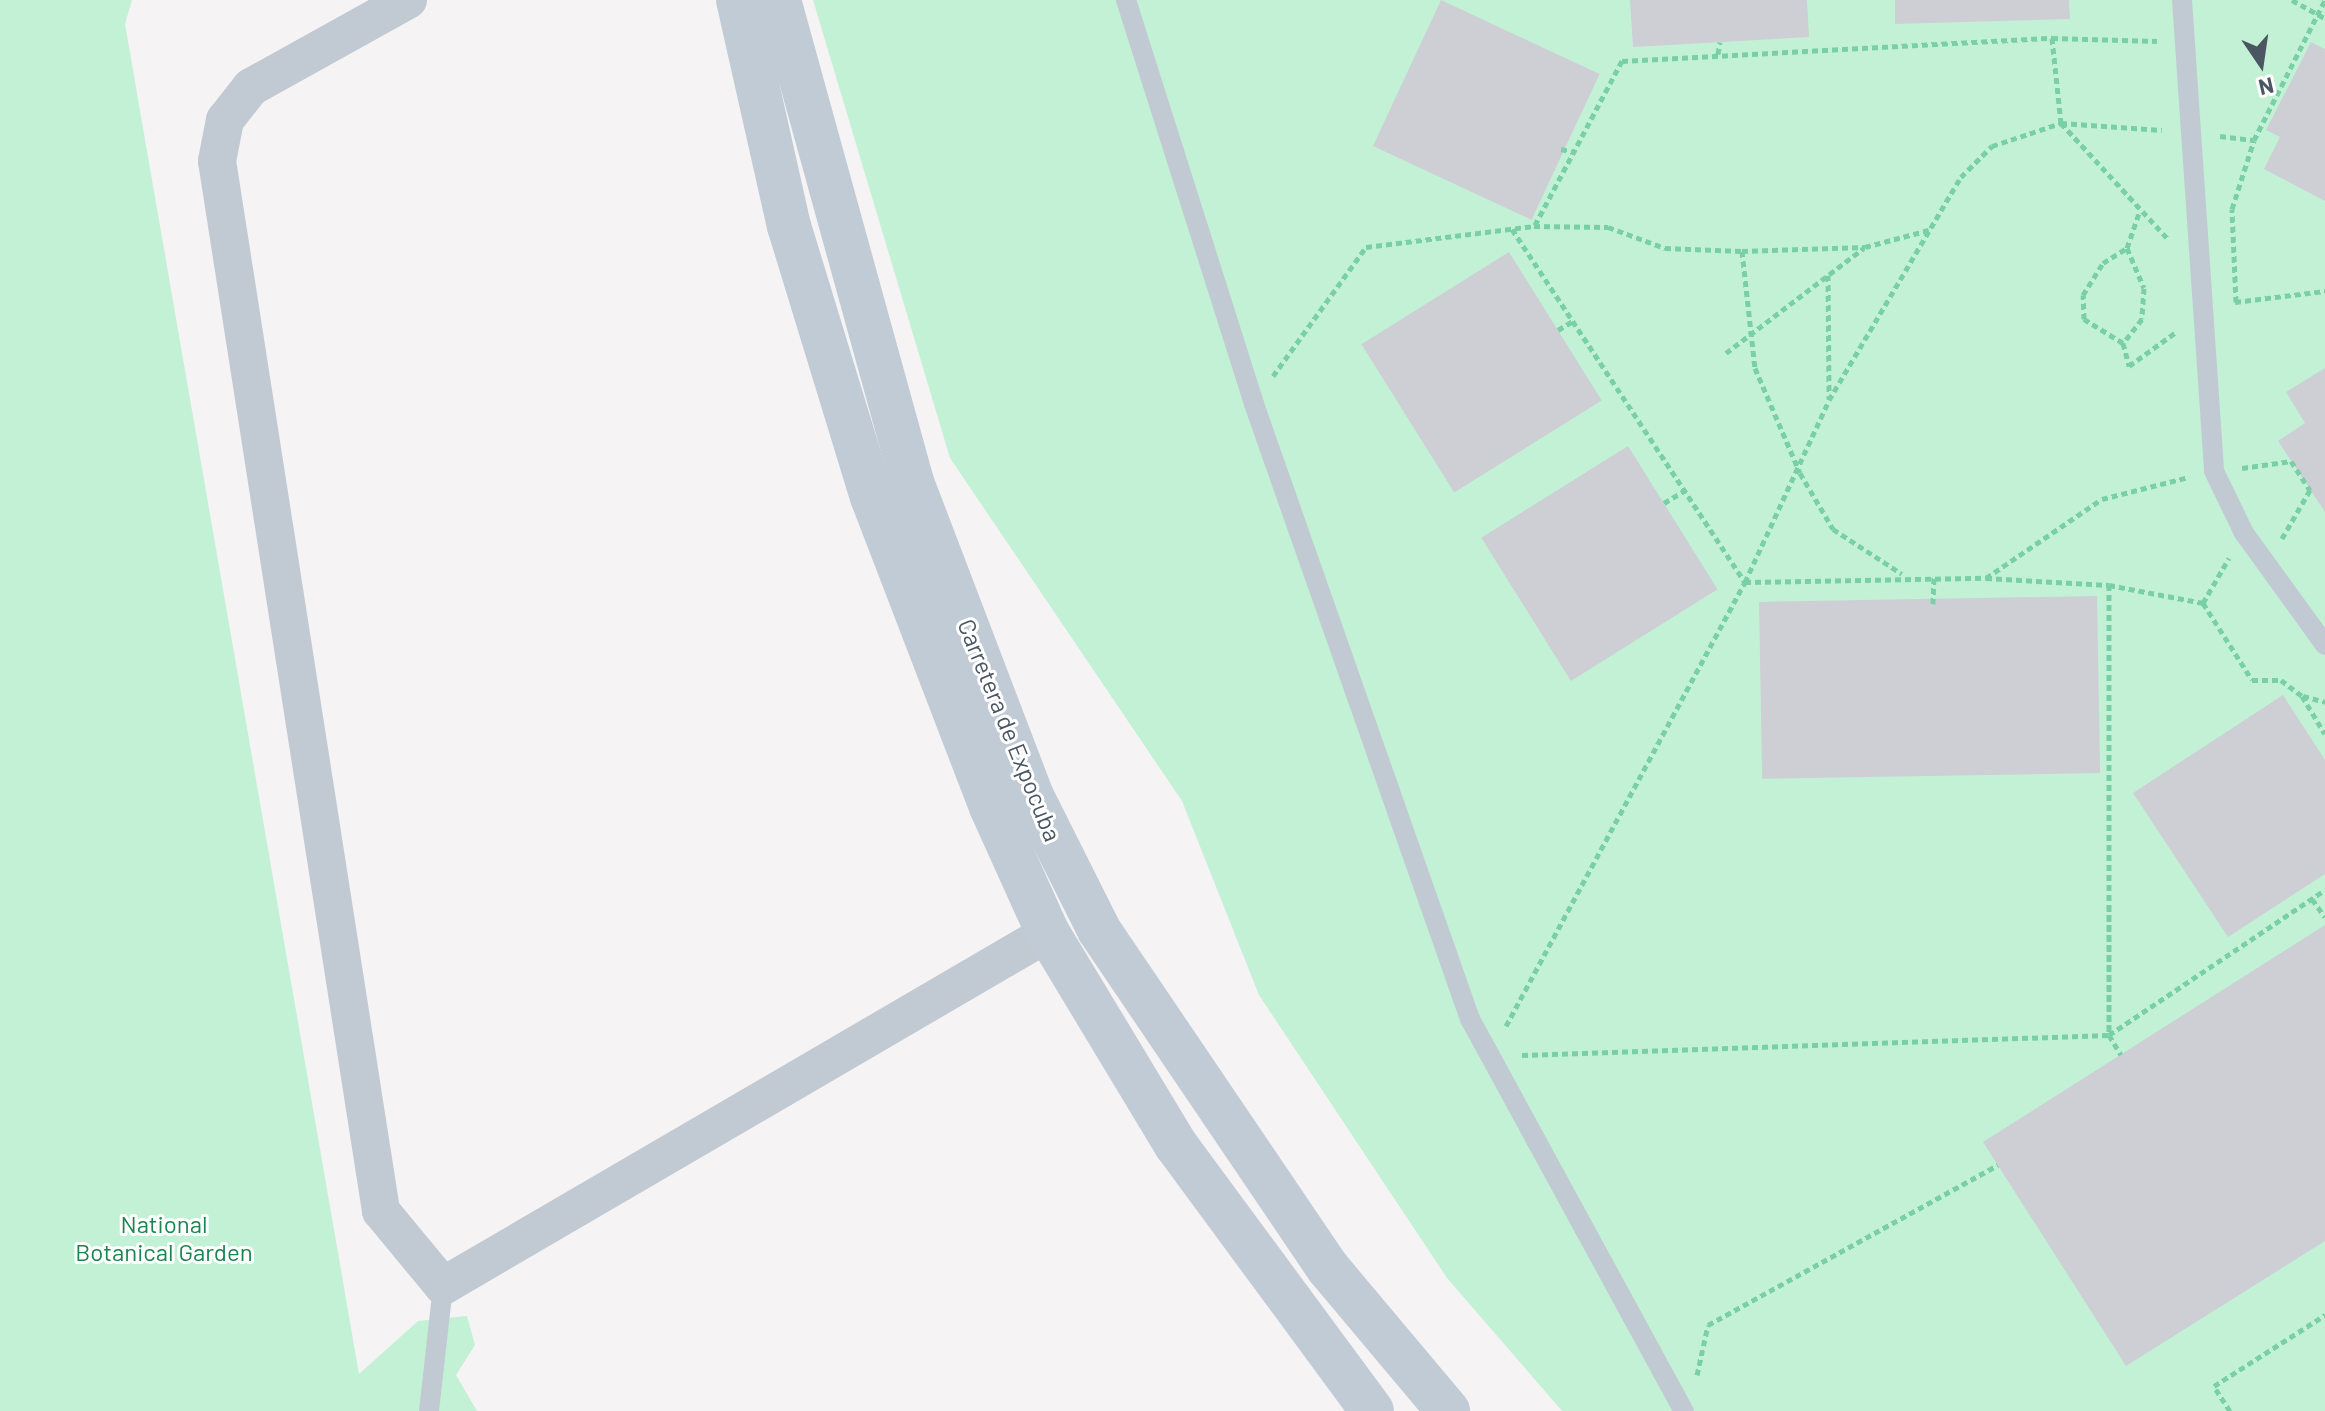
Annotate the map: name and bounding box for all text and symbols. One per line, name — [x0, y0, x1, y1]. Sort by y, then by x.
north arrow — [2221, 24, 2301, 104]
text: N — [2256, 73, 2276, 102]
street label: Carretera de Expocuba — [952, 615, 1068, 845]
park label: National Botanical Garden — [75, 1210, 253, 1266]

